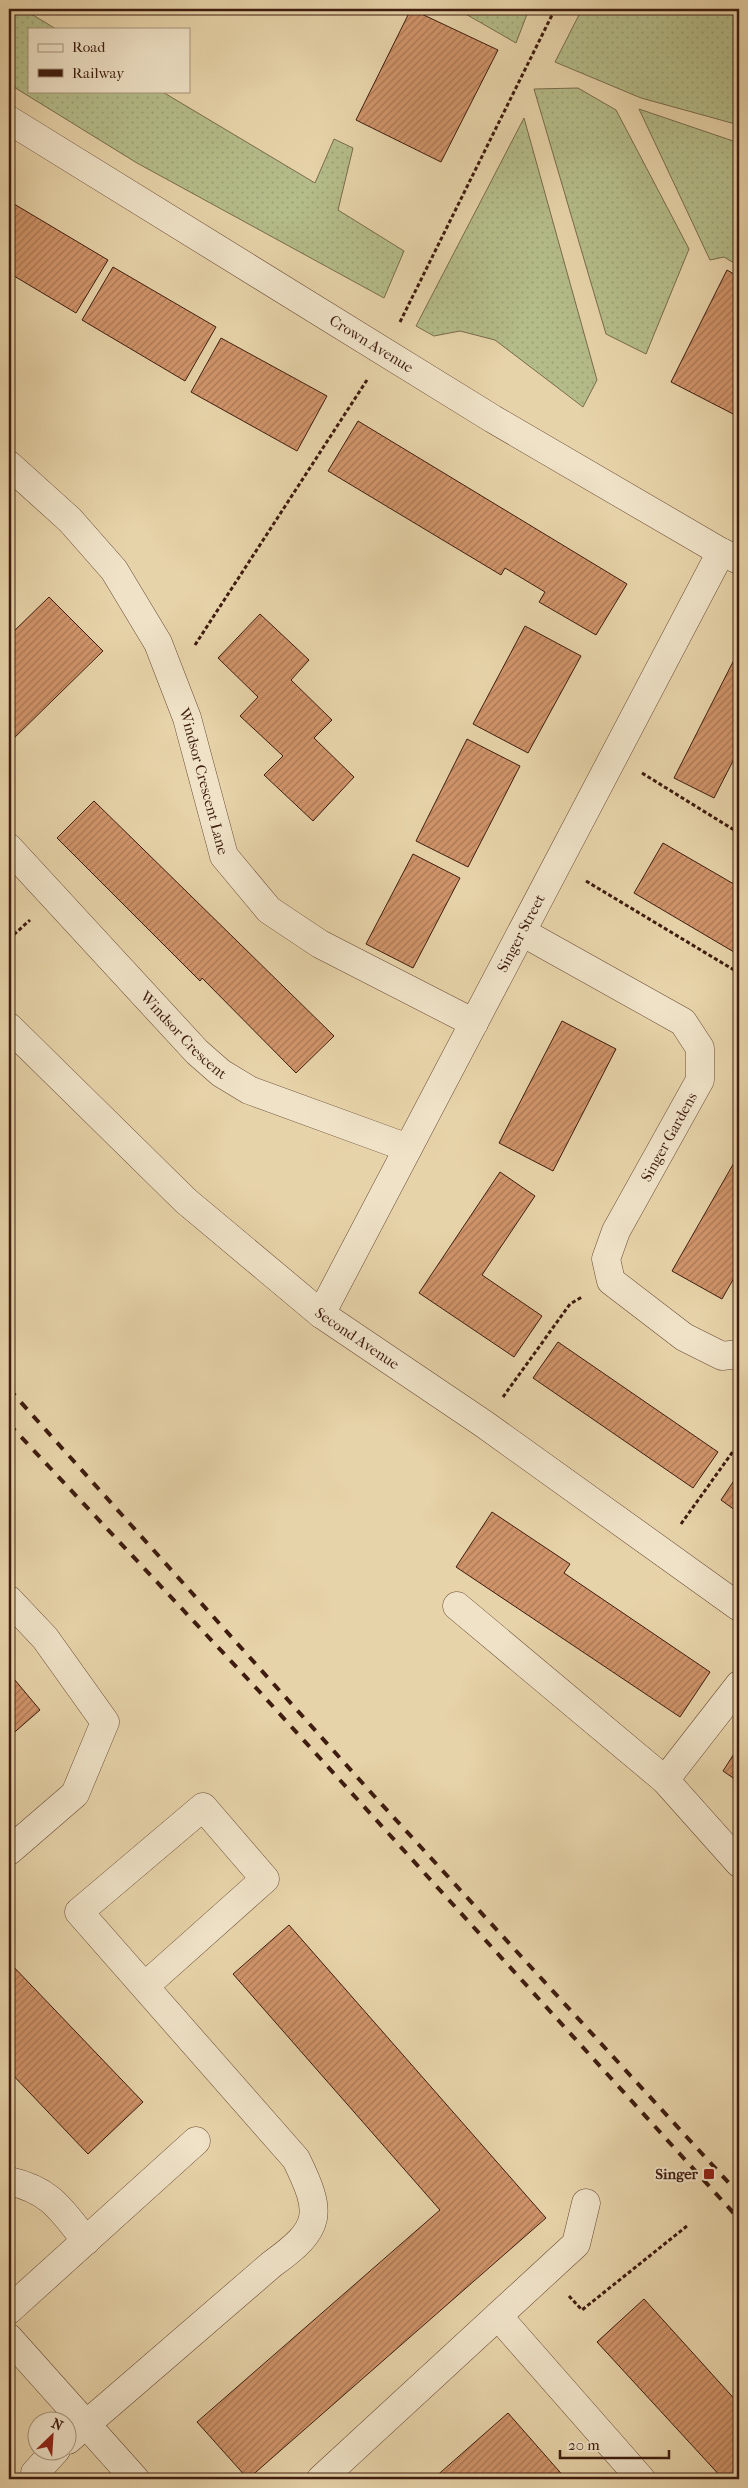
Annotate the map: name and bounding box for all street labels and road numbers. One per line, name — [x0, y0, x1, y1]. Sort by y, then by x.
street label: Crown Avenue — [326, 311, 417, 377]
street label: Windsor Crescent Lane — [175, 704, 232, 857]
street label: Singer Street — [493, 891, 549, 975]
street label: Windsor Crescent — [136, 987, 230, 1083]
street label: Singer Gardens — [637, 1089, 701, 1185]
street label: Second Avenue — [311, 1304, 403, 1374]

